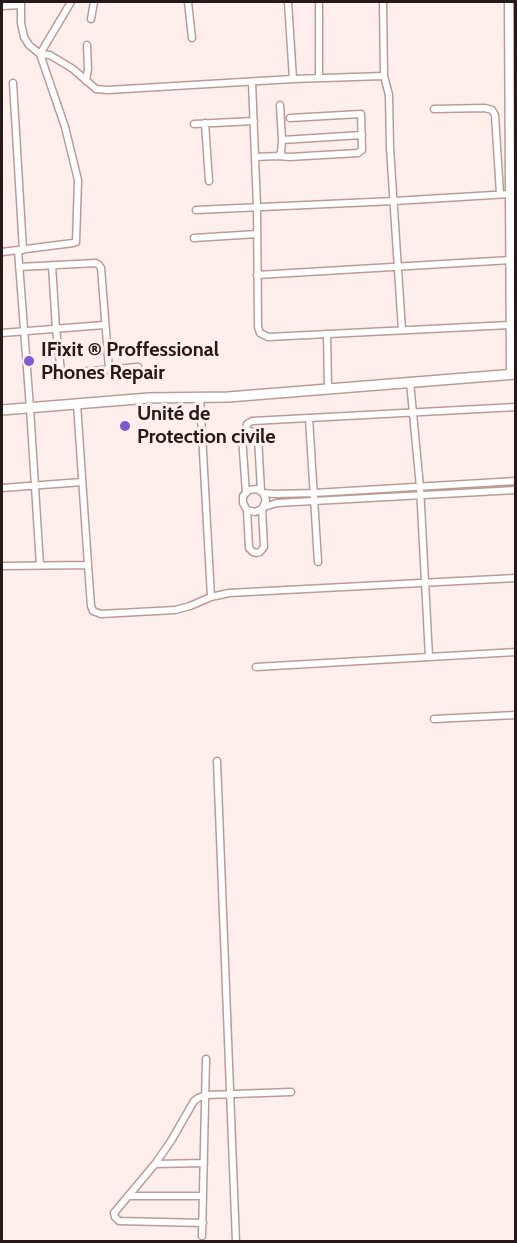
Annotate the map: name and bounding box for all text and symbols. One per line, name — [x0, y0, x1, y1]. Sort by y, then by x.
place label: IFixit ® Proffessional Phones Repair — [41, 338, 219, 385]
marker: IFixit ® Proffessional Phones Repair — [22, 354, 36, 368]
place label: Unité de Protection civile — [137, 402, 275, 449]
marker: Unité de Protection civile — [118, 419, 132, 433]

